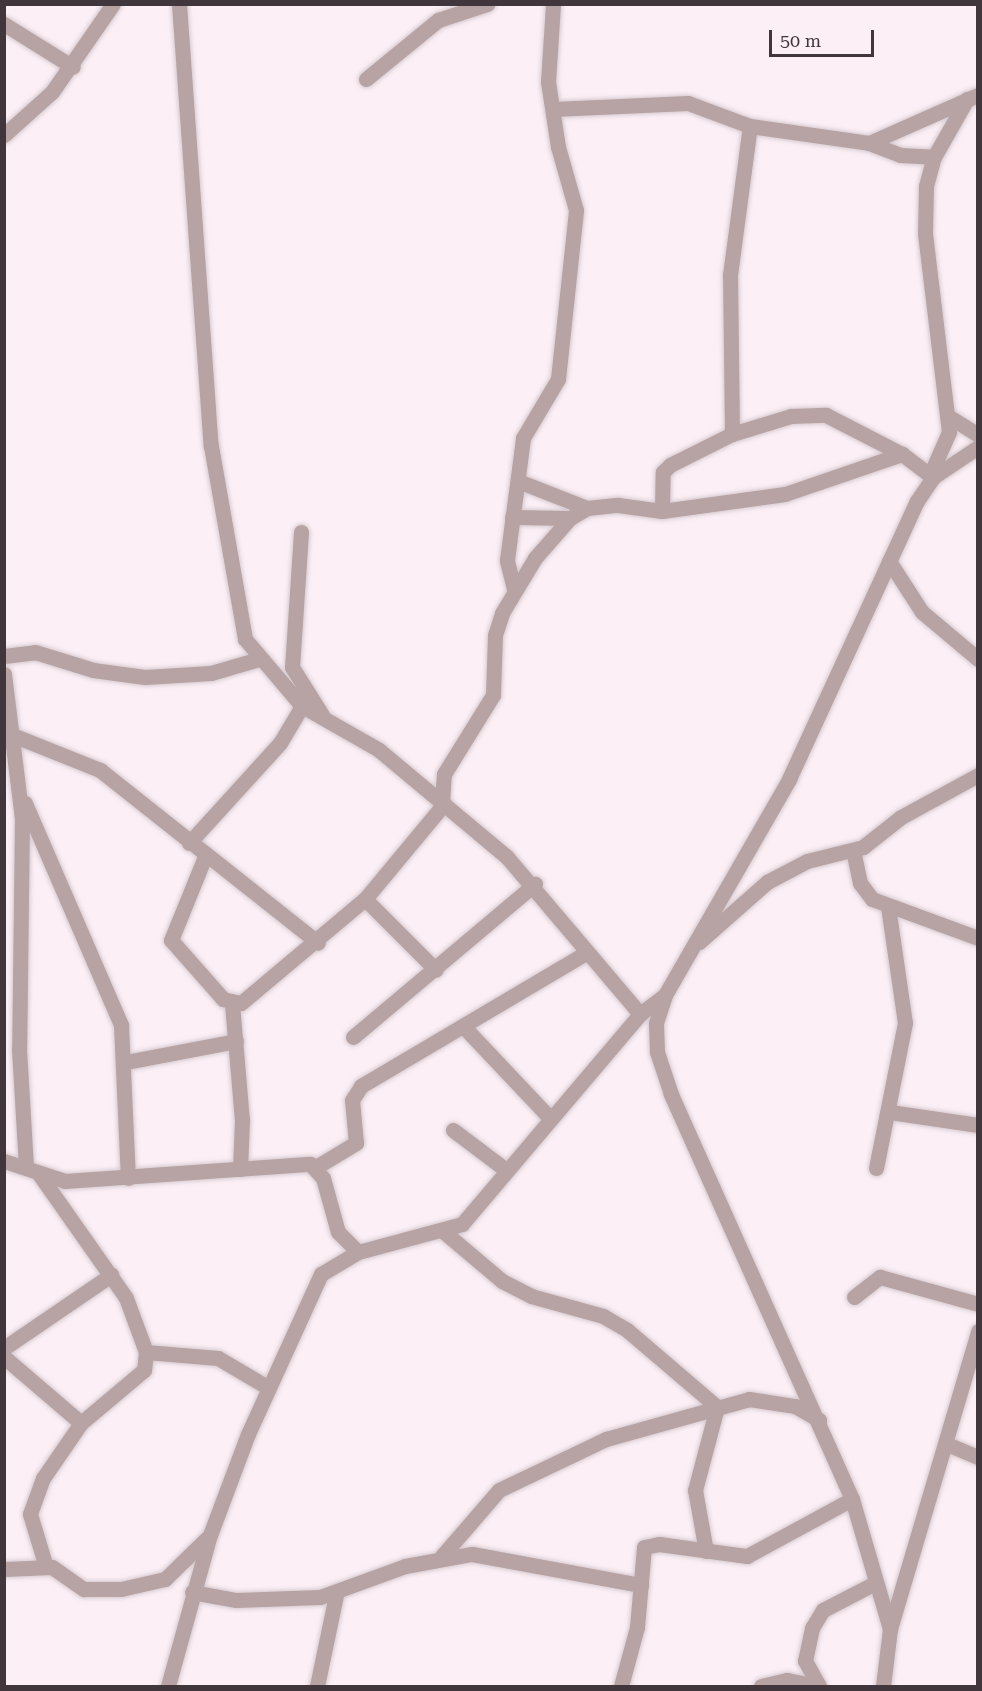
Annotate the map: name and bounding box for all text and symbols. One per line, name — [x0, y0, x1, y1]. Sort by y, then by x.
scale bar — [772, 18, 877, 56]
text: 50 m — [780, 30, 821, 51]

